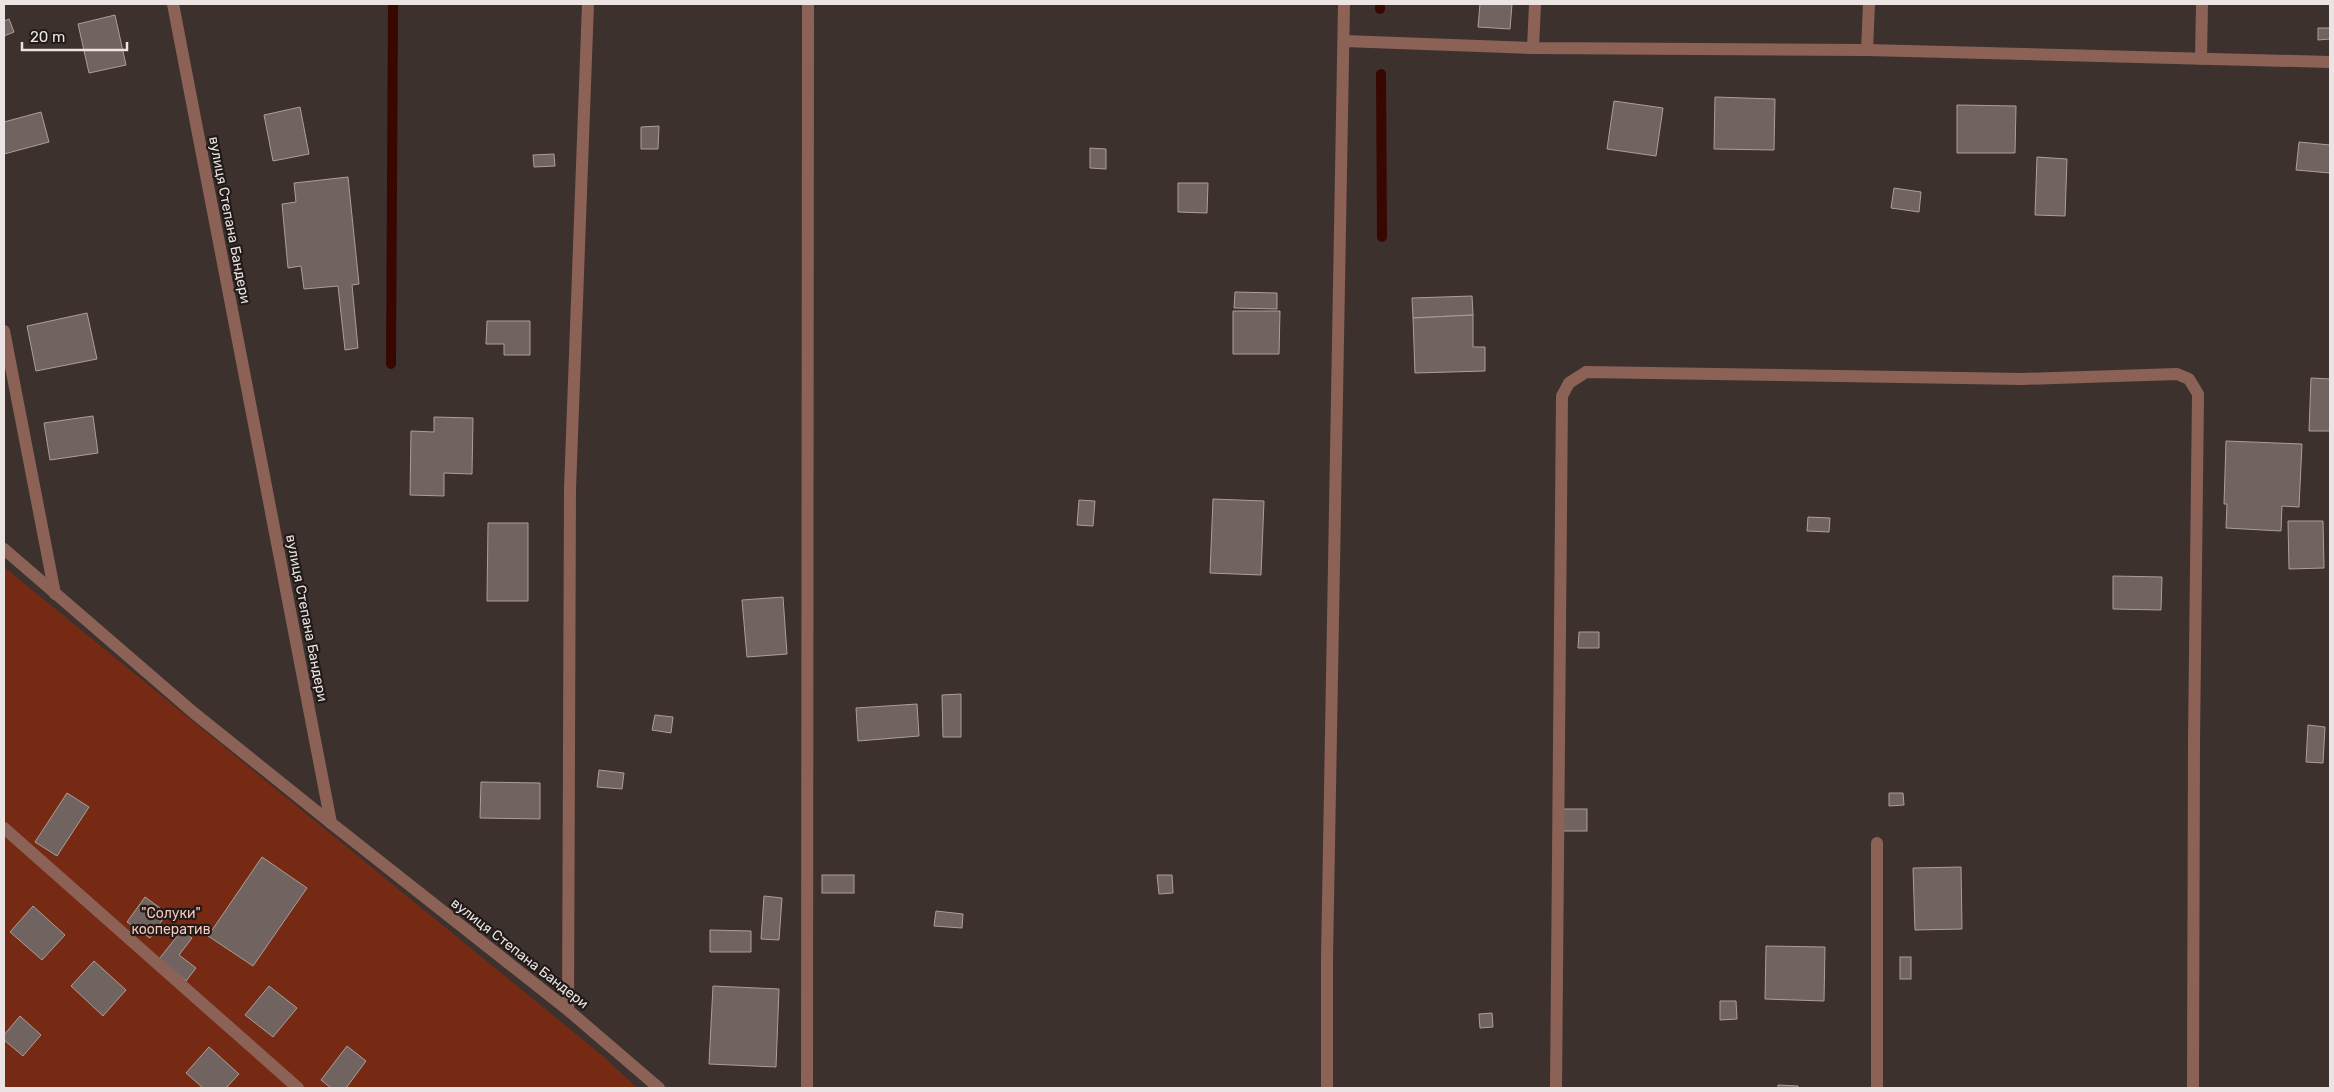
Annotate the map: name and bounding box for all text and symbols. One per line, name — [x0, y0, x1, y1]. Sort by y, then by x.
scale bar — [22, 20, 128, 52]
text: 20 m — [30, 28, 65, 46]
street label: вулиця Степана Бандери — [205, 135, 254, 305]
street label: вулиця Степана Бандери — [282, 533, 331, 703]
street label: вулиця Степана Бандери — [448, 894, 592, 1012]
park label: "Солуки" кооператив — [132, 905, 211, 938]

